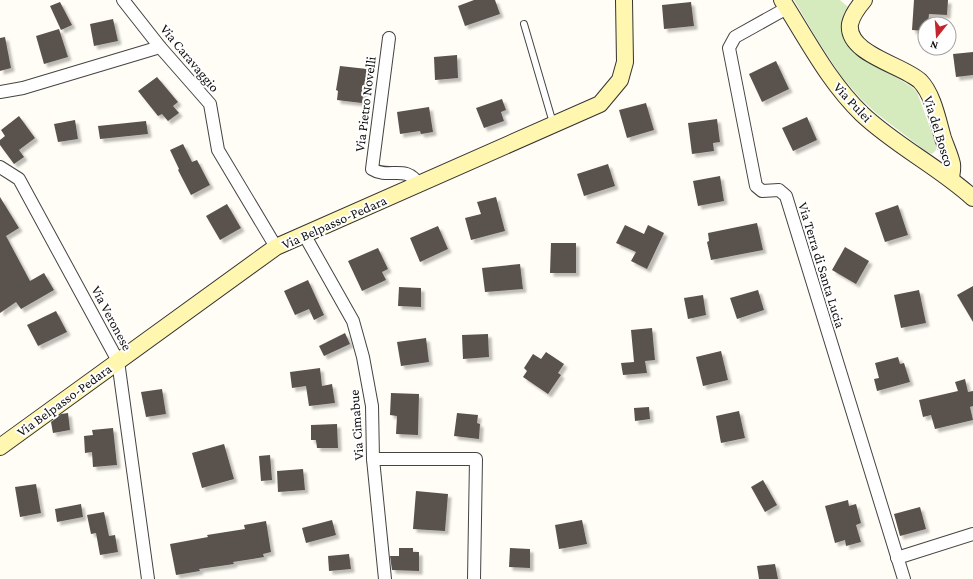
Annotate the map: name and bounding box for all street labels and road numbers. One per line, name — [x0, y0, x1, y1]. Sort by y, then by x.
street label: Via Caravaggio — [157, 21, 223, 95]
street label: Via Pietro Novelli — [351, 55, 379, 153]
street label: Via Pulei — [831, 79, 876, 125]
street label: Via del Bosco — [921, 94, 957, 168]
street label: Via Belpasso-Pedara — [279, 191, 389, 252]
street label: Via Terra di Santa Lucia — [795, 200, 849, 330]
street label: Via Veronese — [88, 283, 136, 353]
street label: Via Belpasso-Pedara — [14, 360, 115, 440]
street label: Via Cimabue — [346, 389, 366, 461]

